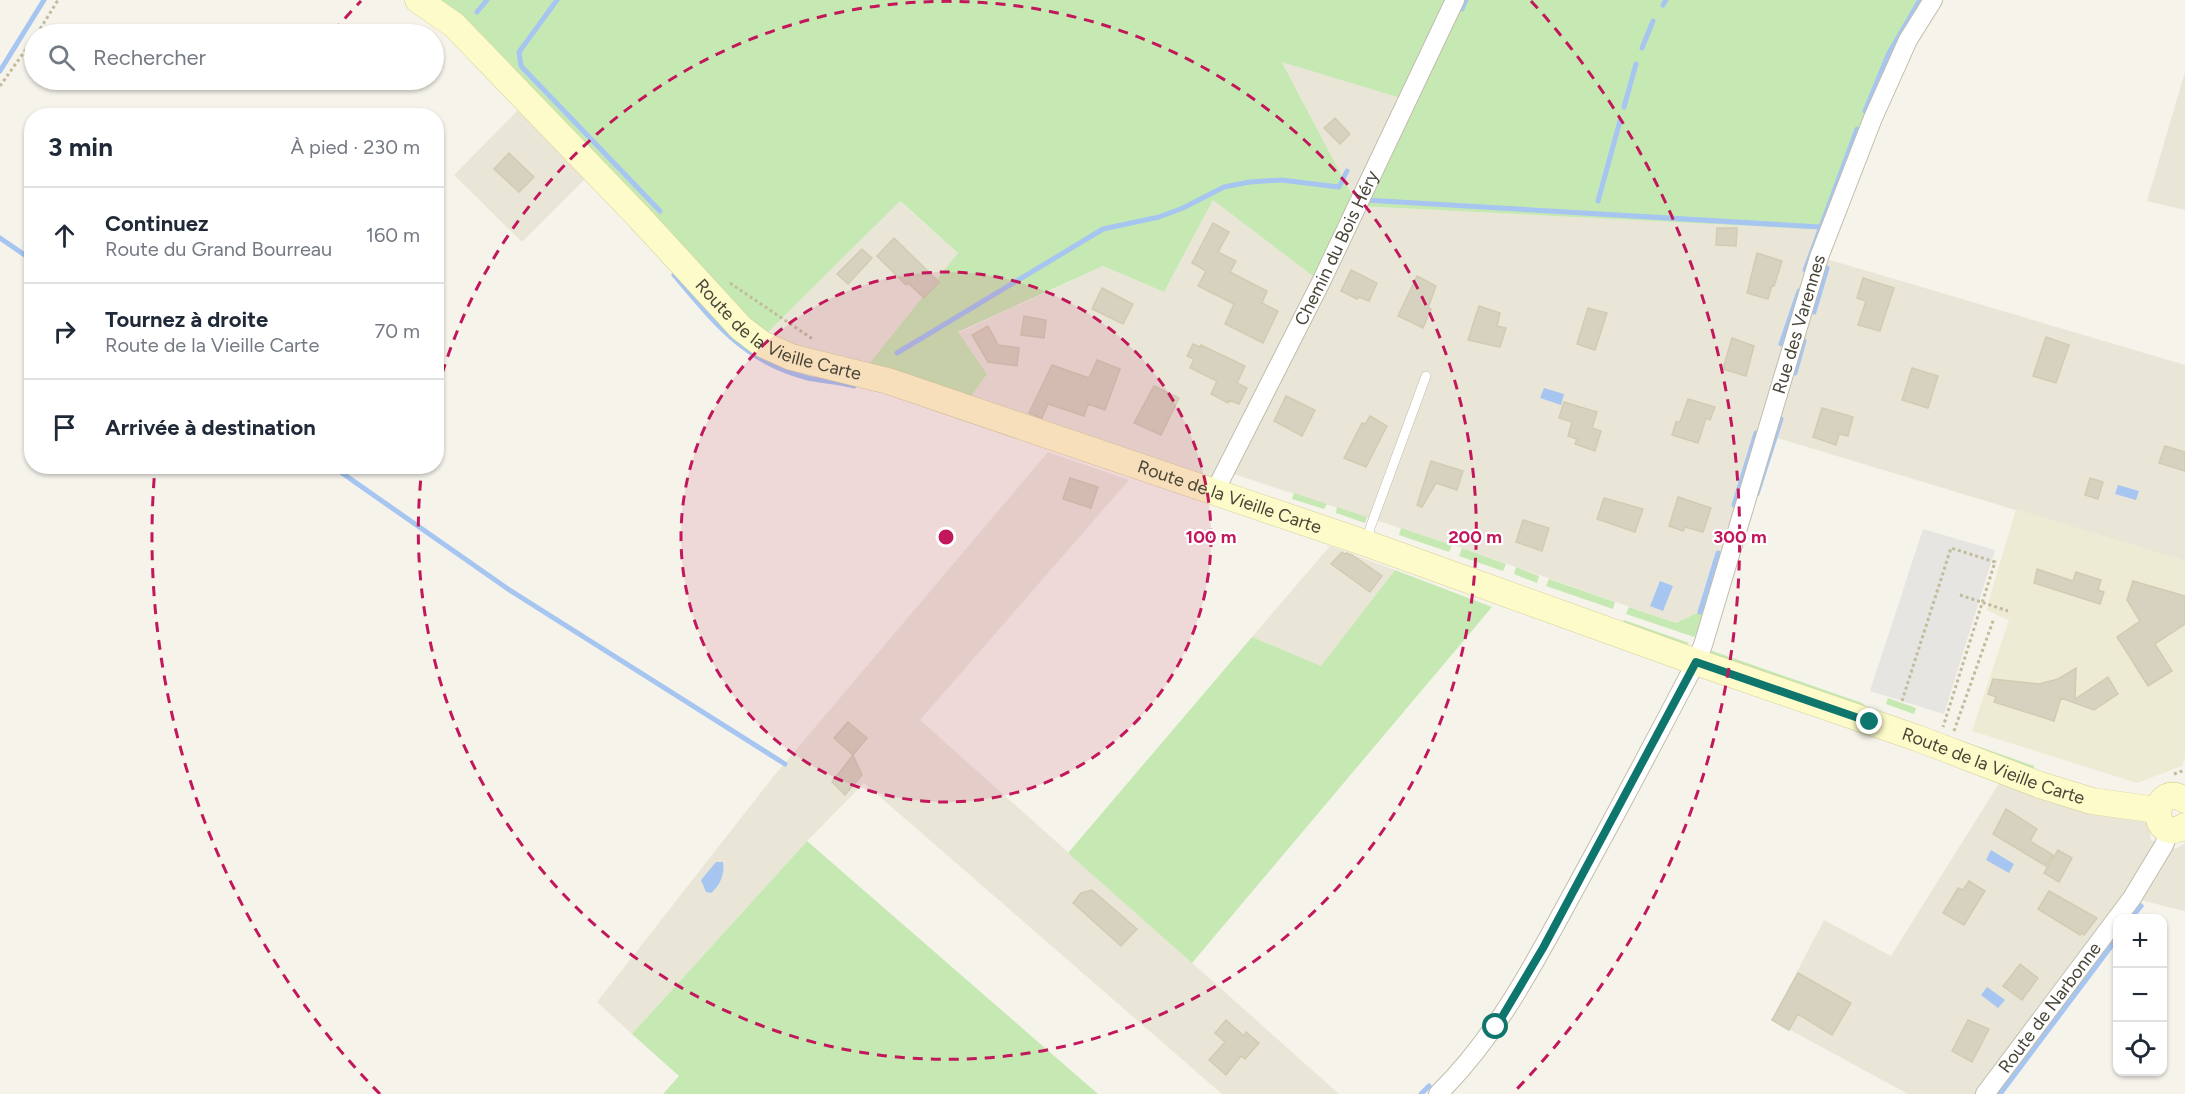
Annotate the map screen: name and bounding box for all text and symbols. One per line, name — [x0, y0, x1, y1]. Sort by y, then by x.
search box — [24, 24, 444, 90]
icon: search — [45, 41, 78, 74]
text: Rechercher — [93, 44, 206, 71]
text: 3 min — [48, 131, 113, 163]
text: À pied · 230 m — [291, 135, 420, 159]
street label: Chemin du Bois Héry — [1290, 167, 1384, 329]
text: Continuez — [105, 210, 209, 237]
icon: ahead — [48, 219, 81, 252]
text: 160 m — [366, 223, 420, 247]
text: Route du Grand Bourreau — [105, 237, 332, 261]
street label: Rue des Varennes — [1768, 252, 1830, 396]
street label: Route de la Vieille Carte — [690, 274, 864, 385]
text: Tournez à droite — [105, 306, 268, 333]
icon: right — [48, 315, 81, 348]
text: 70 m — [374, 319, 420, 343]
text: Route de la Vieille Carte — [105, 333, 319, 357]
icon: arrive — [48, 411, 81, 444]
text: Arrivée à destination — [105, 414, 316, 441]
street label: Route de la Vieille Carte — [1135, 456, 1325, 538]
text: 100 m — [1186, 526, 1236, 548]
text: 200 m — [1448, 526, 1502, 548]
text: 300 m — [1713, 526, 1767, 548]
centre of rings — [936, 527, 956, 547]
route end — [1856, 708, 1882, 734]
street label: Route de la Vieille Carte — [1899, 723, 2088, 809]
map controls — [2113, 914, 2167, 1076]
button: + — [2113, 914, 2167, 968]
street label: Route de Narbonne — [1994, 938, 2106, 1077]
button: − — [2113, 968, 2167, 1022]
route start — [1482, 1013, 1508, 1039]
button: locate — [2113, 1022, 2167, 1076]

